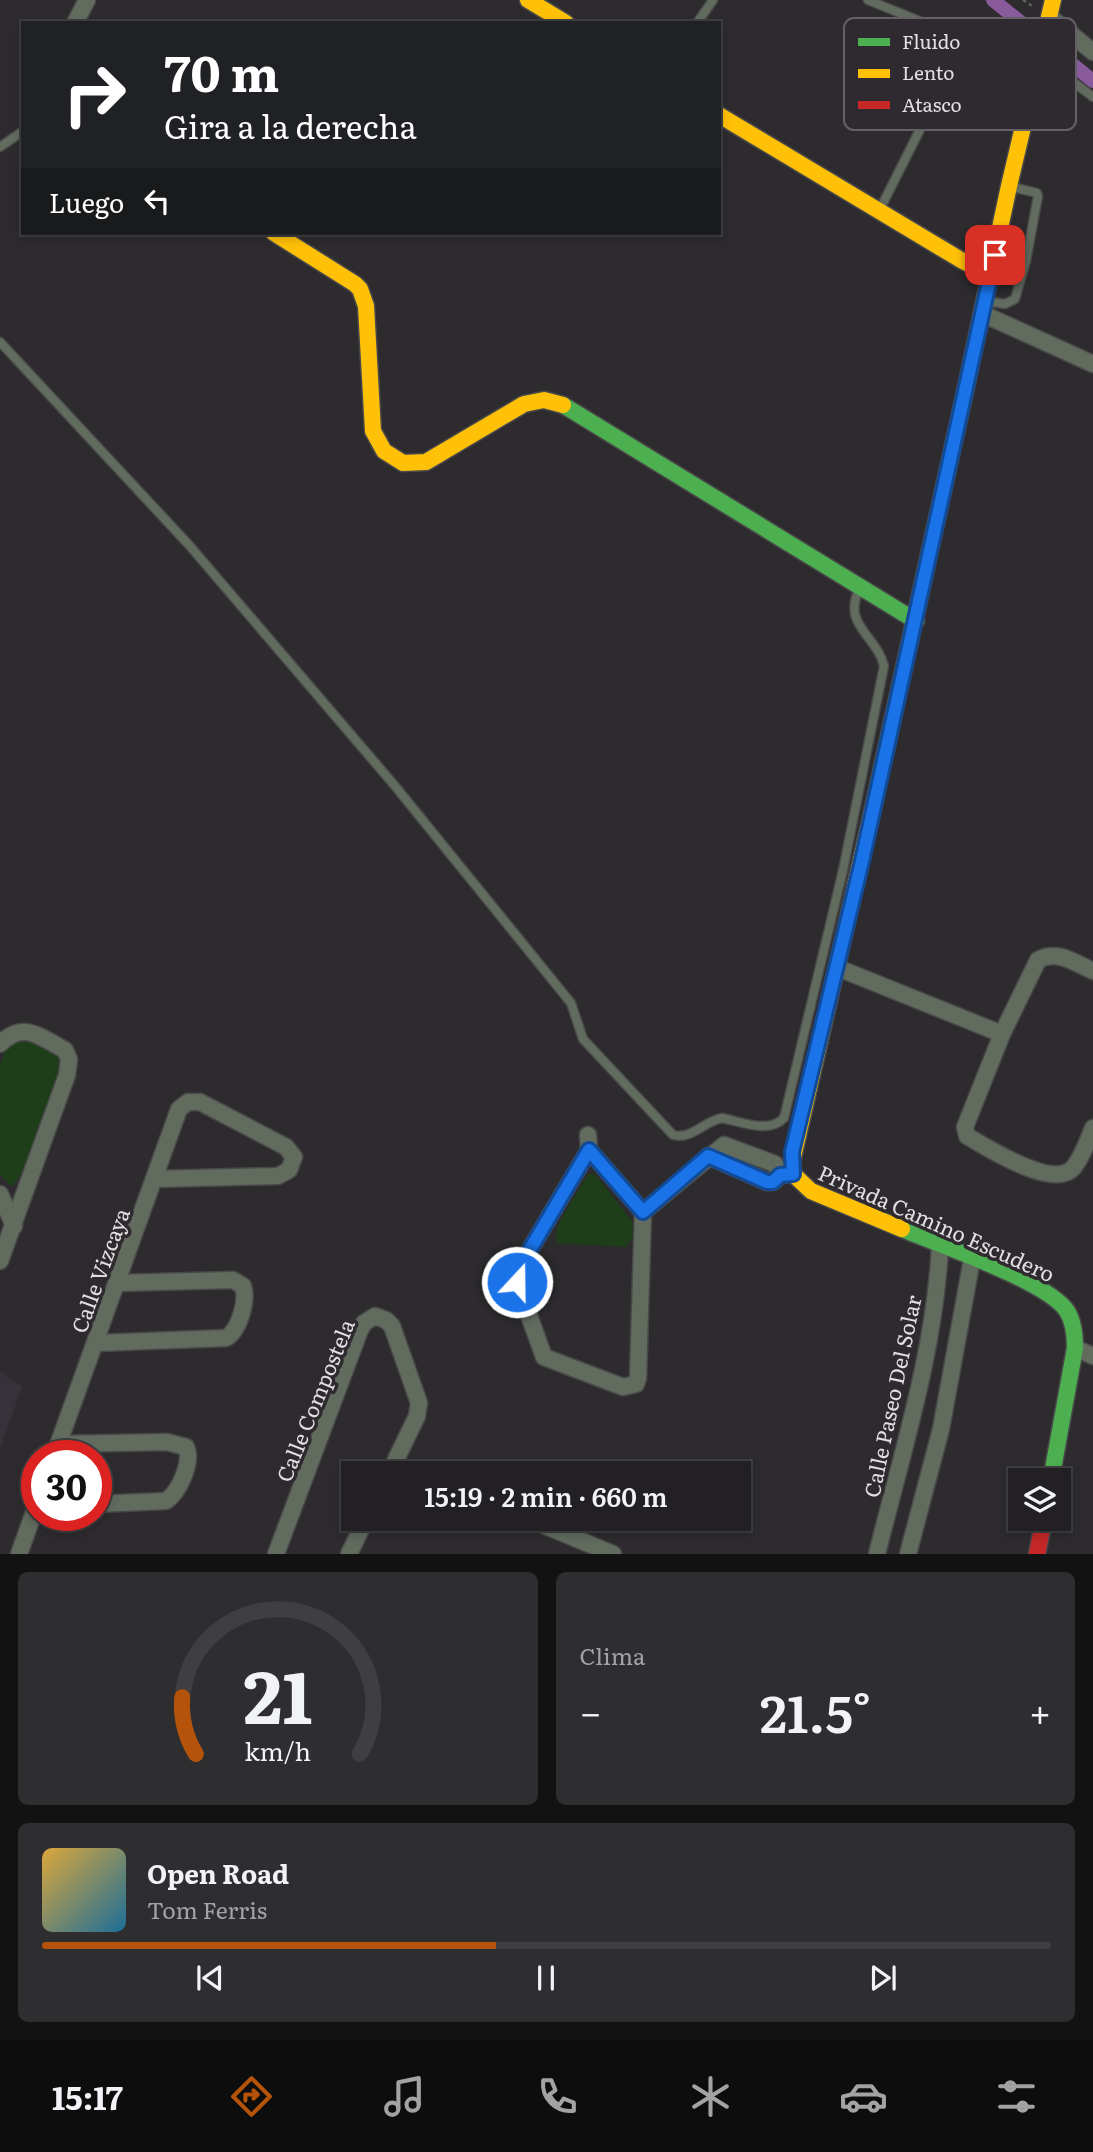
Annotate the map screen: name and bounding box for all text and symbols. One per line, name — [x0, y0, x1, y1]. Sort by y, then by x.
legend — [844, 18, 1076, 130]
text: Fluido — [902, 27, 960, 55]
text: 70 m — [164, 34, 279, 107]
icon: right — [49, 49, 140, 140]
text: Lento — [902, 58, 955, 86]
text: Atasco — [902, 90, 962, 118]
text: Gira a la derecha — [164, 101, 417, 149]
text: Luego — [49, 182, 124, 221]
icon: left — [138, 182, 176, 220]
pin — [965, 225, 1025, 285]
icon: arrive — [976, 236, 1014, 274]
street label: Privada Camino Escudero — [814, 1156, 1060, 1288]
street label: Calle Vizcaya — [62, 1203, 136, 1337]
position arrow — [480, 1245, 554, 1319]
street label: Calle Paseo Del Solar — [854, 1292, 928, 1500]
street label: Calle Compostela — [267, 1313, 361, 1486]
speed limit sign: 30 — [21, 1440, 112, 1531]
map controls — [1008, 1468, 1071, 1531]
button: layers — [1008, 1468, 1071, 1531]
text: 15:19 · 2 min · 660 m — [424, 1476, 668, 1515]
text: Clima — [580, 1638, 645, 1672]
text: 21 — [243, 1639, 312, 1747]
text: 21.5° — [760, 1672, 871, 1749]
text: − — [580, 1682, 602, 1739]
text: + — [1029, 1682, 1051, 1739]
text: km/h — [244, 1732, 311, 1769]
text: Open Road — [147, 1853, 289, 1892]
text: Tom Ferris — [147, 1892, 267, 1926]
icon: previous — [191, 1959, 229, 1997]
icon: pause — [527, 1959, 565, 1997]
icon: next — [864, 1959, 902, 1997]
text: 15:17 — [52, 2072, 123, 2120]
icon: directions — [227, 2072, 276, 2121]
icon: music — [380, 2072, 429, 2121]
icon: phone — [533, 2072, 582, 2121]
icon: climate — [686, 2072, 735, 2121]
icon: car — [839, 2072, 888, 2121]
icon: filters — [992, 2072, 1041, 2121]

